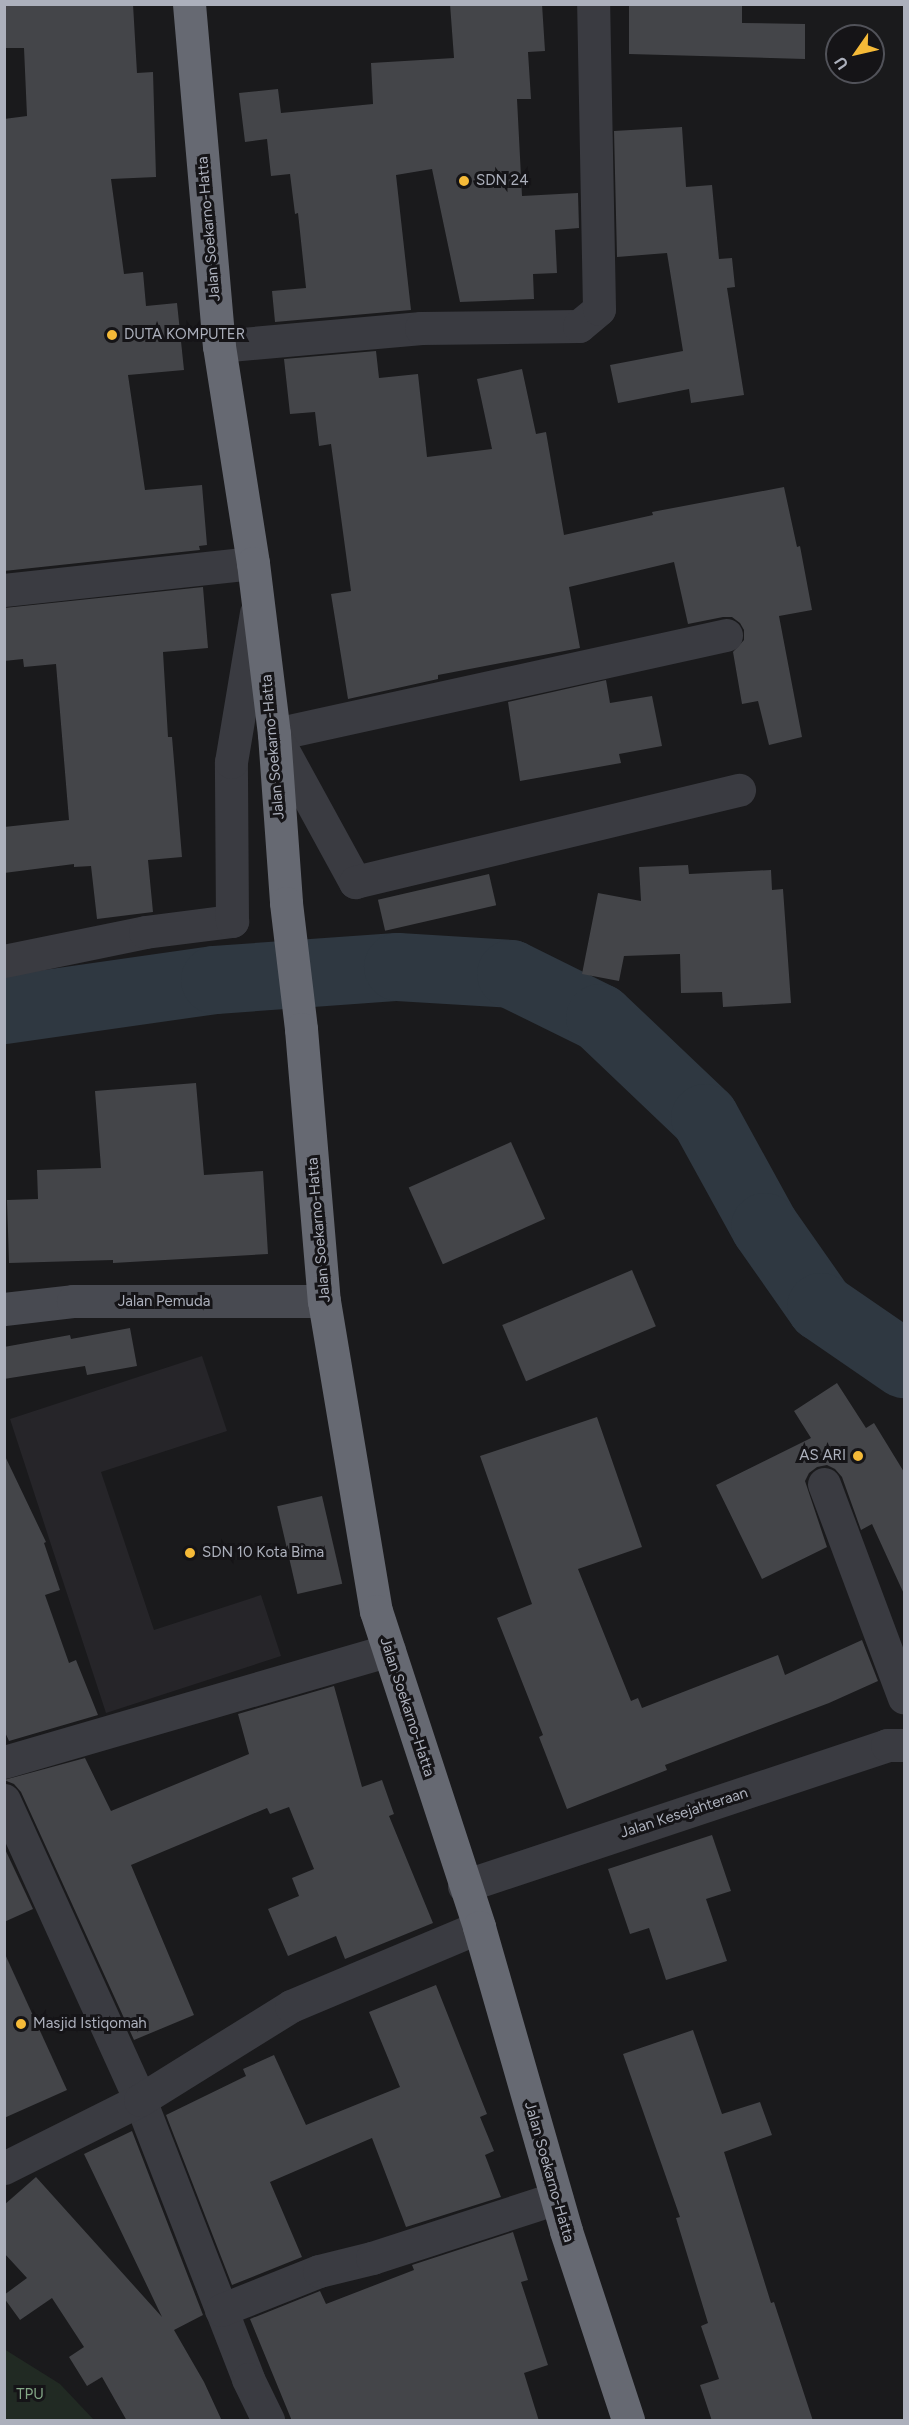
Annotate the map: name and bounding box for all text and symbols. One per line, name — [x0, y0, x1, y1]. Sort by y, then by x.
north arrow — [825, 24, 885, 84]
text: U — [830, 53, 852, 73]
street label: Jalan Soekarno-Hatta — [194, 156, 224, 302]
place label: SDN 24 — [476, 172, 529, 190]
marker: SDN 24 — [457, 174, 471, 188]
place label: DUTA KOMPUTER — [124, 326, 245, 344]
marker: DUTA KOMPUTER — [105, 328, 119, 342]
street label: Jalan Soekarno-Hatta — [258, 674, 288, 820]
street label: Jalan Soekarno-Hatta — [304, 1157, 334, 1303]
street label: Jalan Pemuda — [118, 1293, 210, 1311]
place label: AS ARI — [799, 1447, 846, 1465]
marker: AS ARI — [851, 1449, 865, 1463]
place label: SDN 10 Kota Bima — [202, 1544, 324, 1562]
marker: SDN 10 Kota Bima — [183, 1546, 197, 1560]
street label: Jalan Soekarno-Hatta — [376, 1635, 438, 1779]
street label: Jalan Kesejahteraan — [618, 1784, 750, 1842]
place label: Masjid Istiqomah — [33, 2015, 147, 2033]
marker: Masjid Istiqomah — [14, 2017, 28, 2031]
street label: Jalan Soekarno-Hatta — [520, 2100, 578, 2244]
park label: TPU — [16, 2386, 44, 2404]

